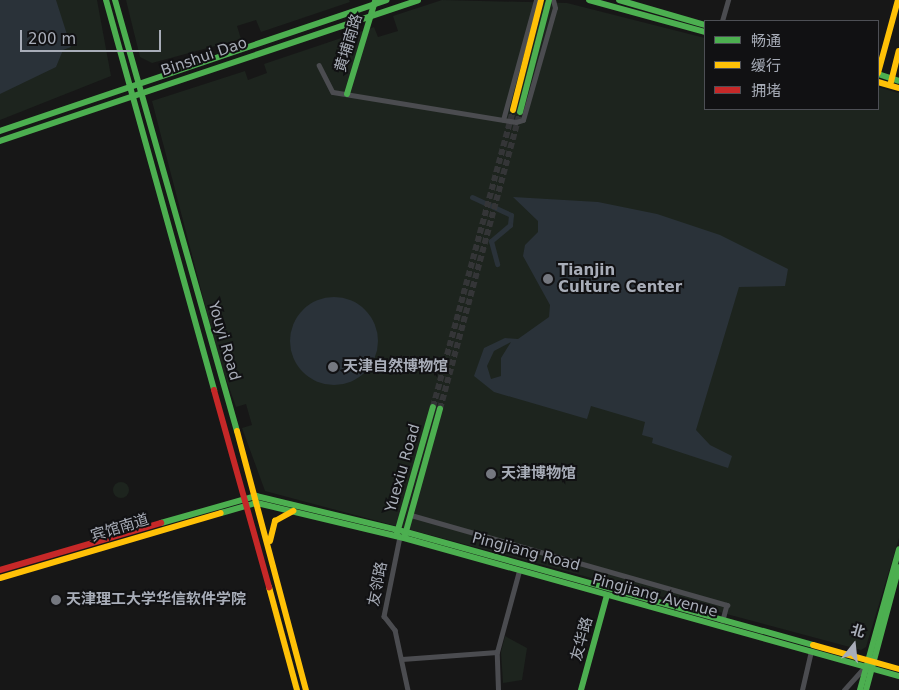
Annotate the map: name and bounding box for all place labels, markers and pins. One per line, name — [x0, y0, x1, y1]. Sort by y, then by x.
place label: Tianjin Culture Center — [558, 261, 682, 296]
marker: Tianjin Culture Center — [542, 273, 554, 285]
place label: 天津自然博物馆 — [343, 358, 448, 376]
marker: 天津自然博物馆 — [327, 361, 339, 373]
place label: 天津博物馆 — [501, 465, 576, 483]
marker: 天津博物馆 — [485, 468, 497, 480]
place label: 天津理工大学华信软件学院 — [66, 591, 246, 609]
marker: 天津理工大学华信软件学院 — [50, 594, 62, 606]

